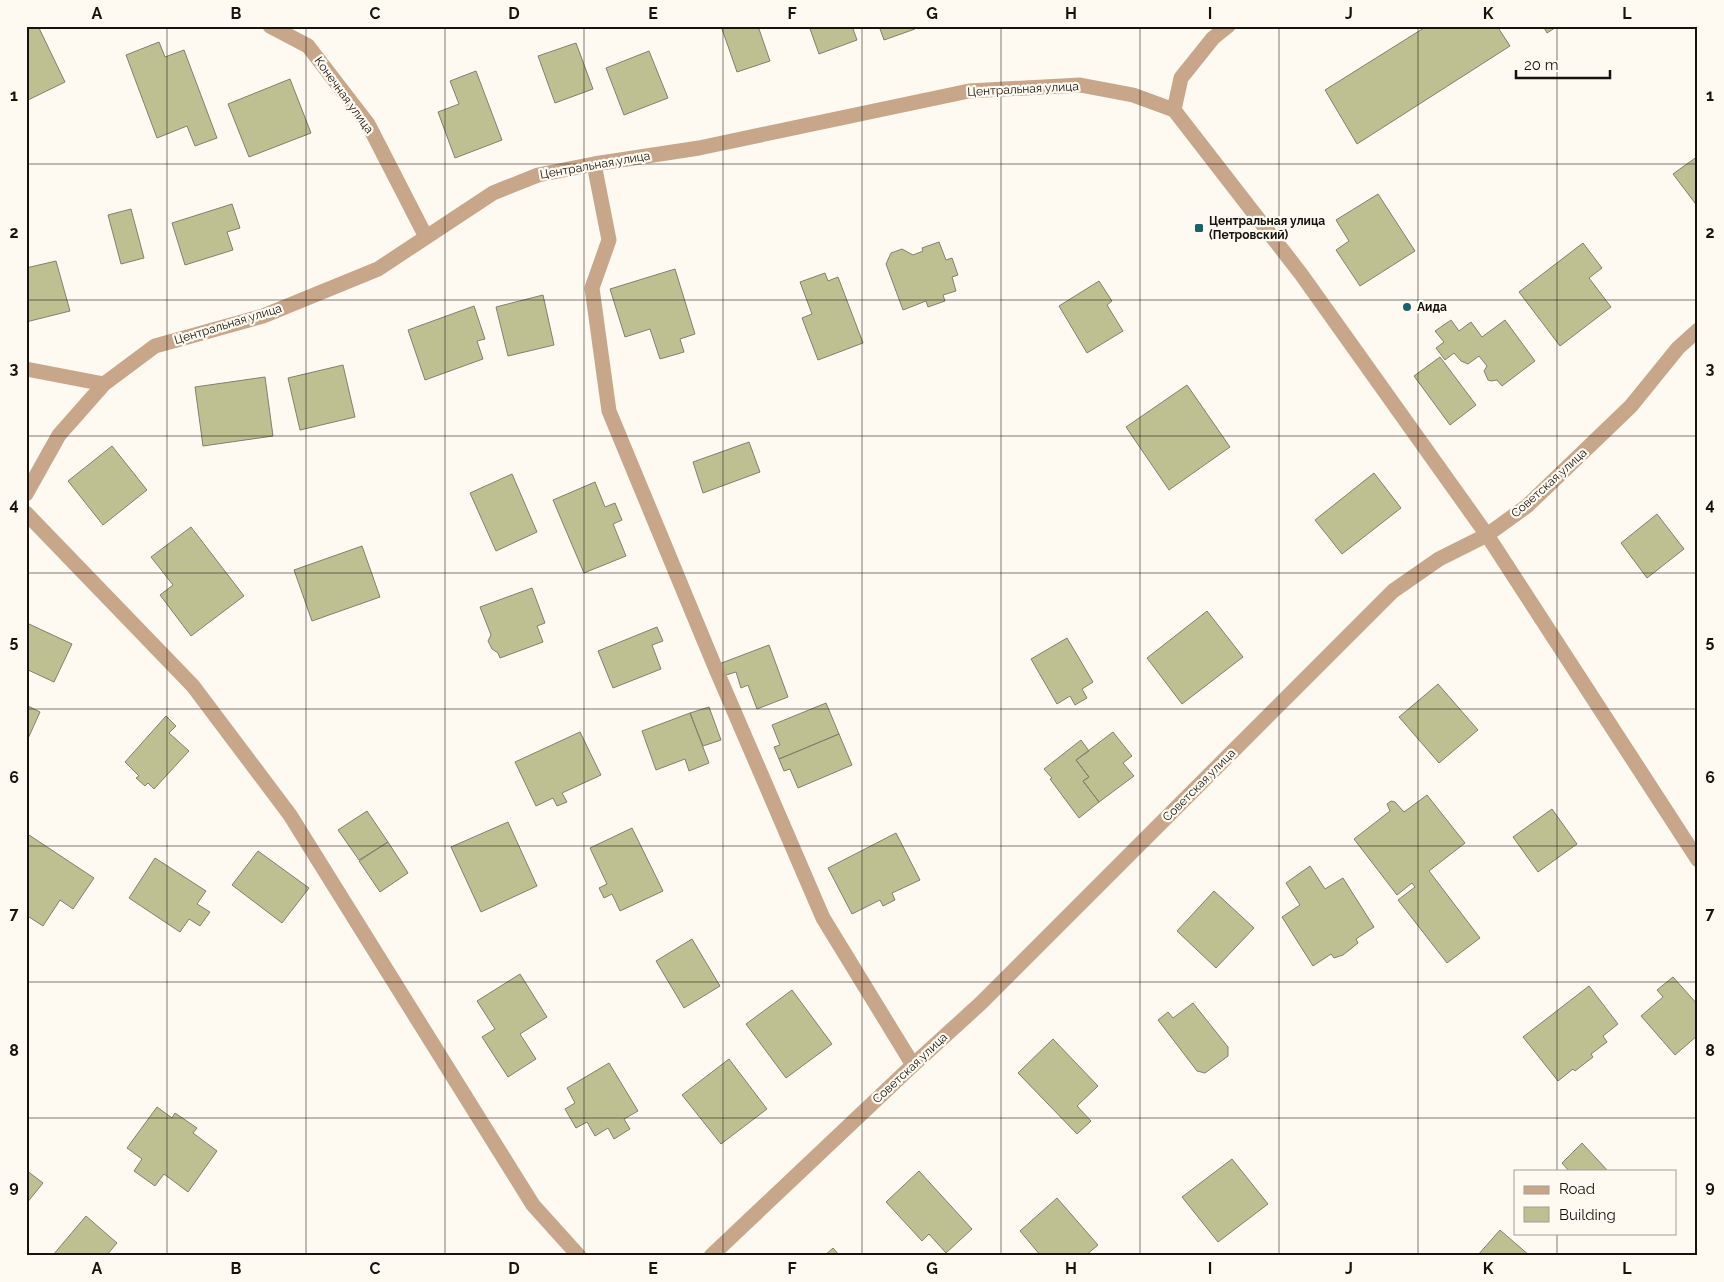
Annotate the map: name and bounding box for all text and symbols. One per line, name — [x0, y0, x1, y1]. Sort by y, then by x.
text: A — [92, 4, 103, 23]
text: B — [231, 4, 242, 23]
text: C — [370, 4, 381, 23]
text: D — [508, 4, 520, 23]
text: E — [648, 4, 658, 23]
text: F — [787, 4, 797, 23]
text: G — [926, 4, 938, 23]
text: H — [1065, 4, 1077, 23]
text: I — [1208, 4, 1212, 23]
text: J — [1345, 4, 1353, 23]
text: K — [1483, 4, 1494, 23]
text: L — [1622, 4, 1632, 23]
scale bar — [1516, 48, 1610, 80]
street label: Конечная улица — [312, 54, 376, 136]
text: 20 m — [1524, 56, 1559, 74]
street label: Центральная улица — [967, 79, 1079, 99]
text: 1 — [10, 86, 18, 105]
text: 1 — [1706, 86, 1714, 105]
street label: Центральная улица — [539, 148, 651, 182]
place label: Центральная улица (Петровский) — [1209, 214, 1325, 242]
marker: Центральная улица (Петровский) — [1193, 222, 1205, 234]
text: 2 — [9, 223, 19, 242]
text: 2 — [1705, 223, 1715, 242]
place label: Аида — [1417, 300, 1447, 314]
street label: Центральная улица — [173, 301, 283, 347]
marker: Аида — [1401, 301, 1413, 313]
text: 3 — [10, 359, 19, 378]
text: 3 — [1706, 359, 1715, 378]
street label: Советская улица — [1508, 445, 1590, 521]
text: 4 — [9, 495, 19, 514]
text: 4 — [1705, 495, 1715, 514]
text: 5 — [10, 632, 19, 651]
text: 5 — [1706, 632, 1715, 651]
street label: Советская улица — [1160, 746, 1238, 824]
text: 6 — [9, 768, 19, 787]
text: 6 — [1705, 768, 1715, 787]
text: 7 — [10, 904, 19, 923]
text: 7 — [1706, 904, 1715, 923]
street label: Советская улица — [870, 1030, 950, 1106]
text: 8 — [9, 1041, 19, 1060]
text: 8 — [1705, 1041, 1715, 1060]
legend — [1514, 1170, 1676, 1234]
text: 9 — [9, 1177, 19, 1196]
text: 9 — [1705, 1177, 1715, 1196]
text: Road — [1559, 1180, 1595, 1198]
text: Building — [1559, 1206, 1616, 1224]
text: A — [92, 1259, 103, 1278]
text: B — [231, 1259, 242, 1278]
text: C — [370, 1259, 381, 1278]
text: D — [508, 1259, 520, 1278]
text: E — [648, 1259, 658, 1278]
text: F — [787, 1259, 797, 1278]
text: G — [926, 1259, 938, 1278]
text: H — [1065, 1259, 1077, 1278]
text: I — [1208, 1259, 1212, 1278]
text: J — [1345, 1259, 1353, 1278]
text: K — [1483, 1259, 1494, 1278]
text: L — [1622, 1259, 1632, 1278]

